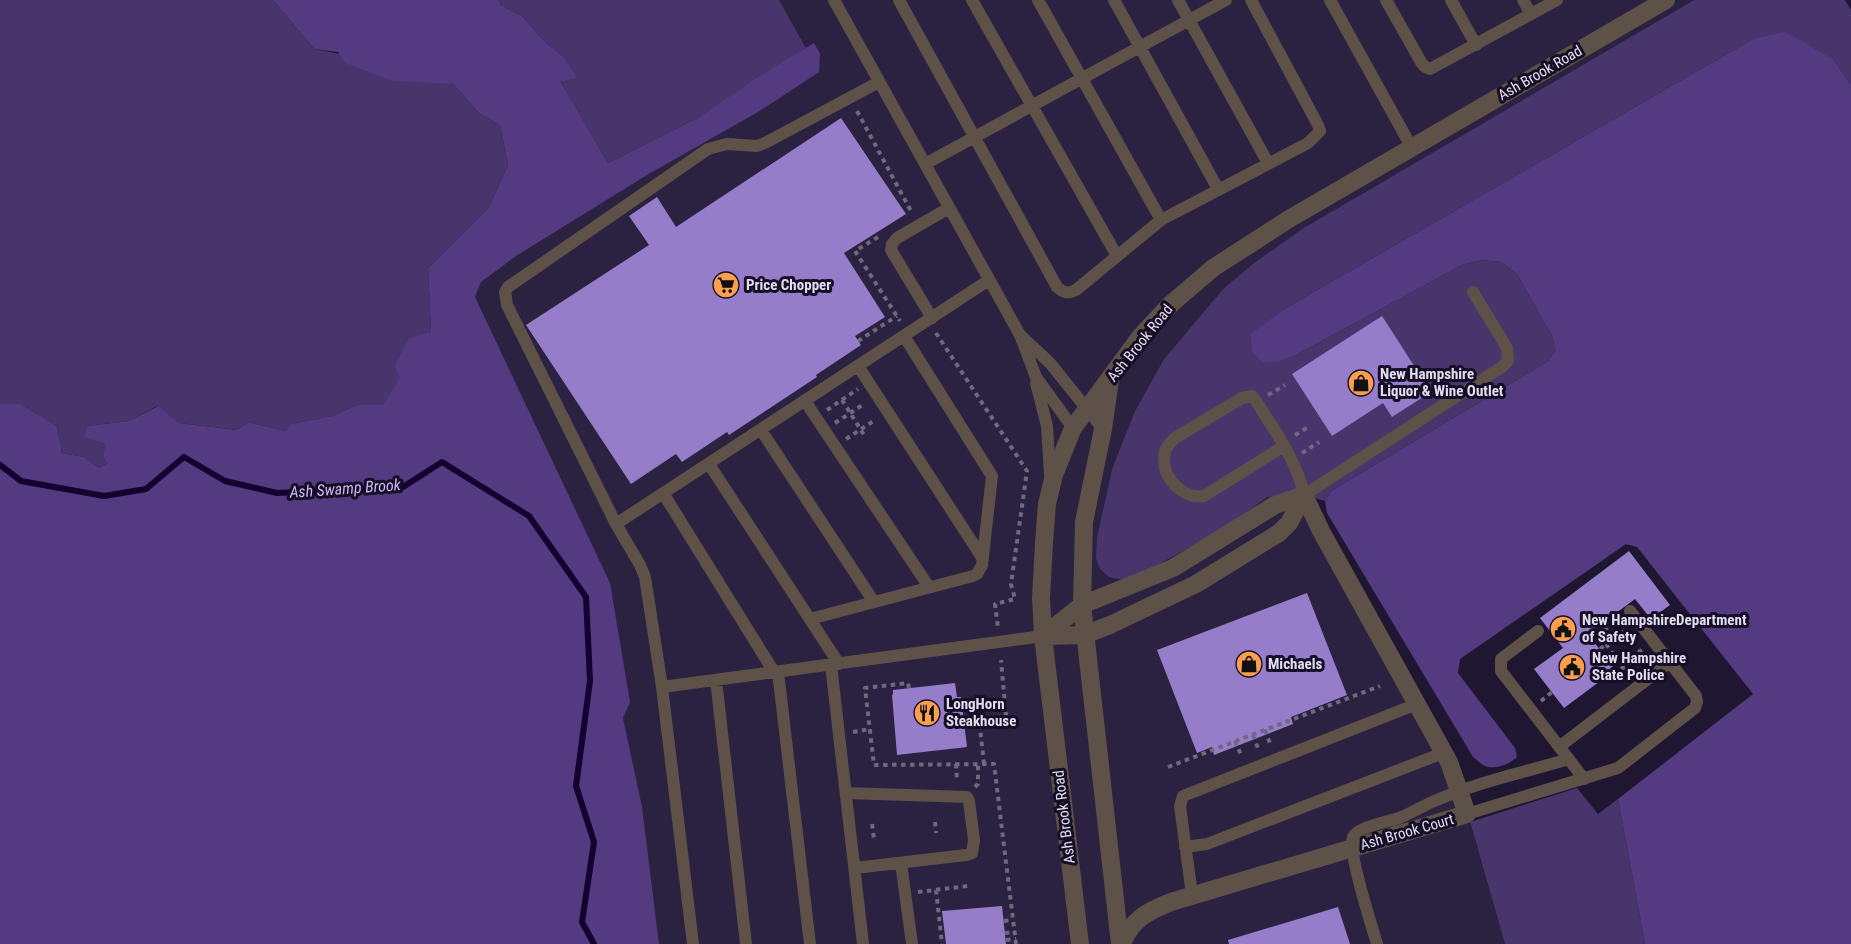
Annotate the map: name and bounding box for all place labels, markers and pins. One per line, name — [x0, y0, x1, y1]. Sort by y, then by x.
supermarket icon: Price Chopper — [711, 270, 741, 300]
place label: Price Chopper — [746, 276, 831, 294]
place label: New Hampshire Liquor & Wine Outlet — [1380, 365, 1504, 400]
shop icon: New Hampshire Liquor & Wine Outlet — [1346, 368, 1376, 398]
place label: New HampshireDepartment of Safety — [1582, 611, 1747, 646]
public building icon: New HampshireDepartment of Safety — [1548, 614, 1578, 644]
shop icon: Michaels — [1234, 649, 1264, 679]
place label: New Hampshire State Police — [1592, 649, 1686, 684]
public building icon: New Hampshire State Police — [1557, 652, 1587, 682]
place label: Michaels — [1268, 655, 1322, 673]
place label: LongHorn Steakhouse — [946, 695, 1016, 730]
restaurant icon: LongHorn Steakhouse — [912, 698, 942, 728]

